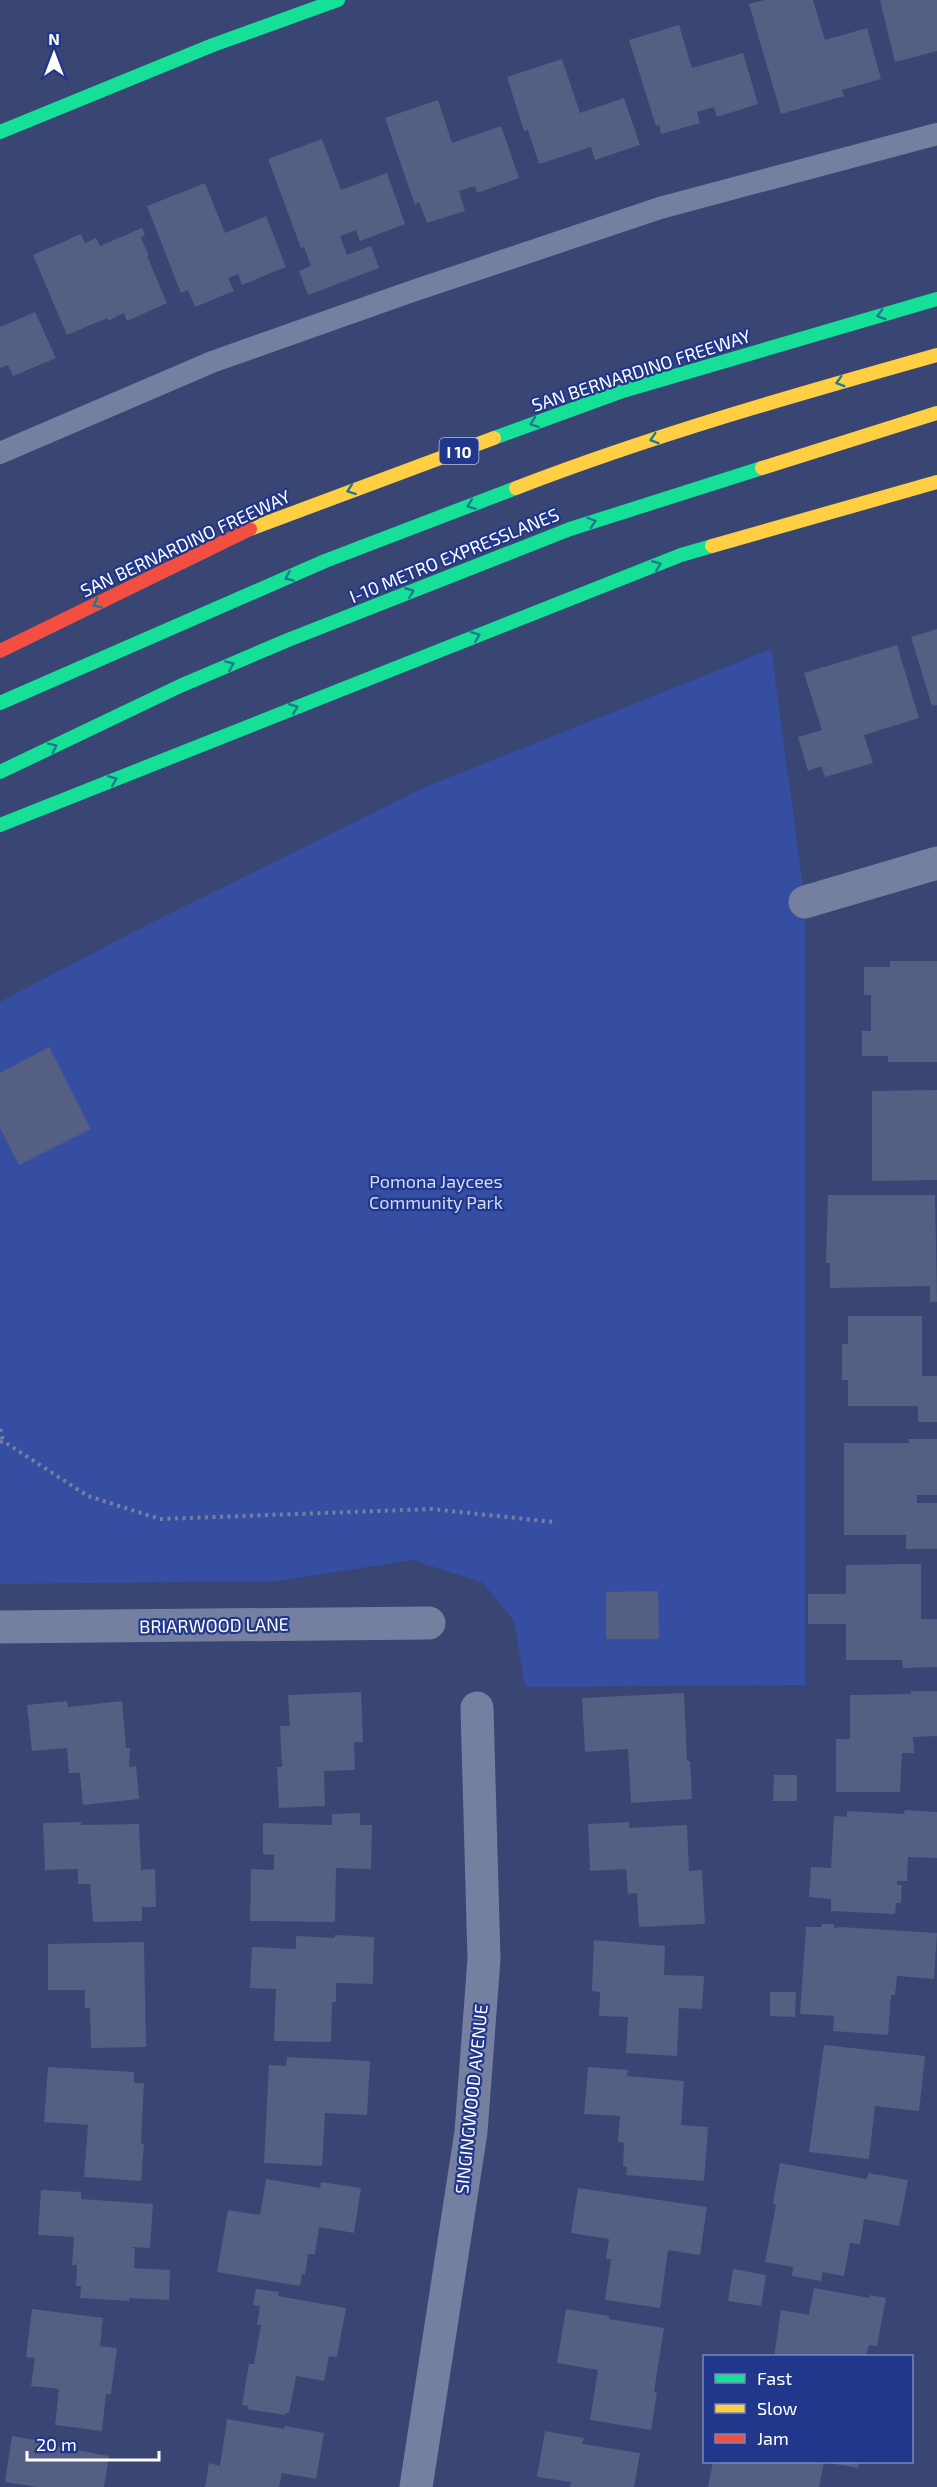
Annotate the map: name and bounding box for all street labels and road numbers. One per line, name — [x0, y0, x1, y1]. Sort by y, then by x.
street label: SAN BERNARDINO FREEWAY — [529, 324, 754, 416]
road number: I 10 — [440, 438, 478, 464]
street label: SAN BERNARDINO FREEWAY — [77, 484, 294, 601]
street label: I-10 METRO EXPRESSLANES — [346, 503, 562, 607]
street label: BRIARWOOD LANE — [139, 1613, 289, 1637]
street label: SINGINGWOOD AVENUE — [450, 2003, 492, 2195]

